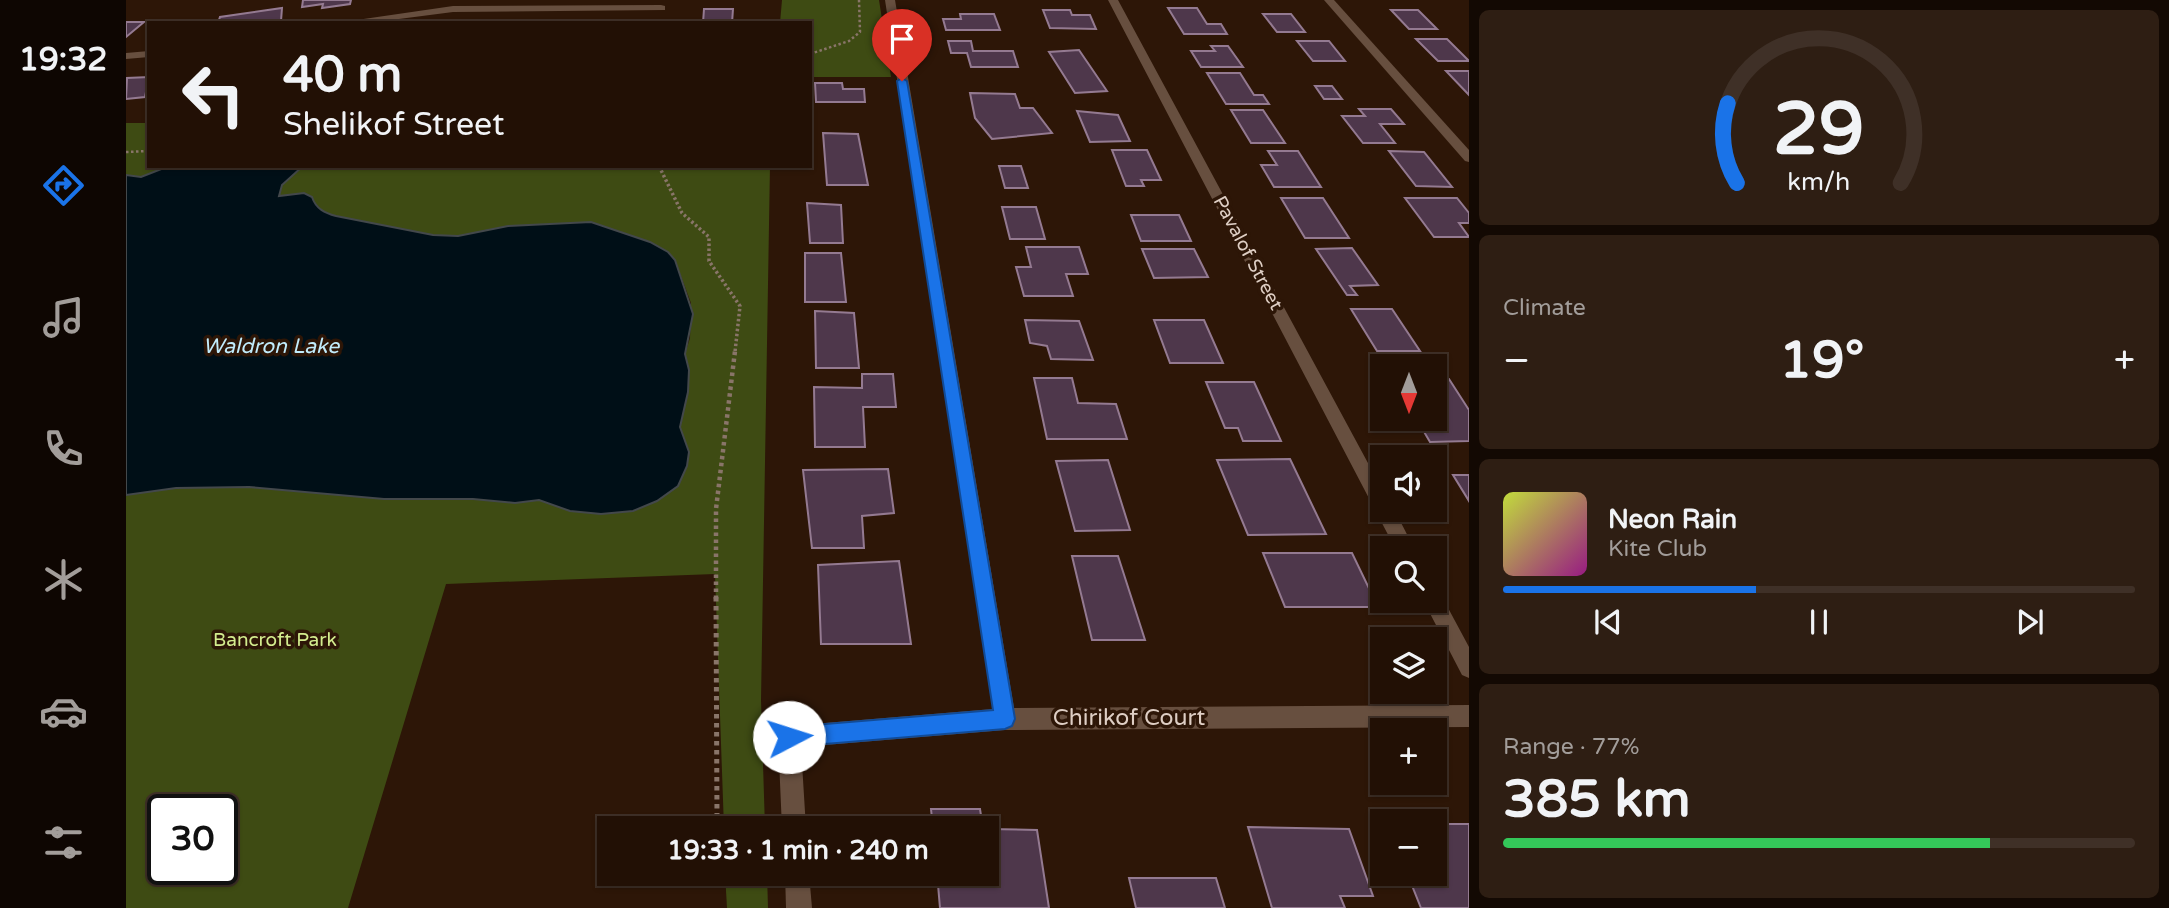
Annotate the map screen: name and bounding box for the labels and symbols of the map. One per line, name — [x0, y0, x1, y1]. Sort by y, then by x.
pin — [872, 9, 932, 81]
street label: Pavalof Street — [1209, 192, 1287, 314]
water label: Waldron Lake — [203, 334, 340, 359]
north arrow — [1370, 354, 1447, 430]
park label: Bancroft Park — [213, 629, 337, 651]
position arrow — [752, 700, 826, 774]
street label: Chirikof Court — [1053, 704, 1205, 732]
speed limit sign: 30 — [147, 794, 238, 885]

